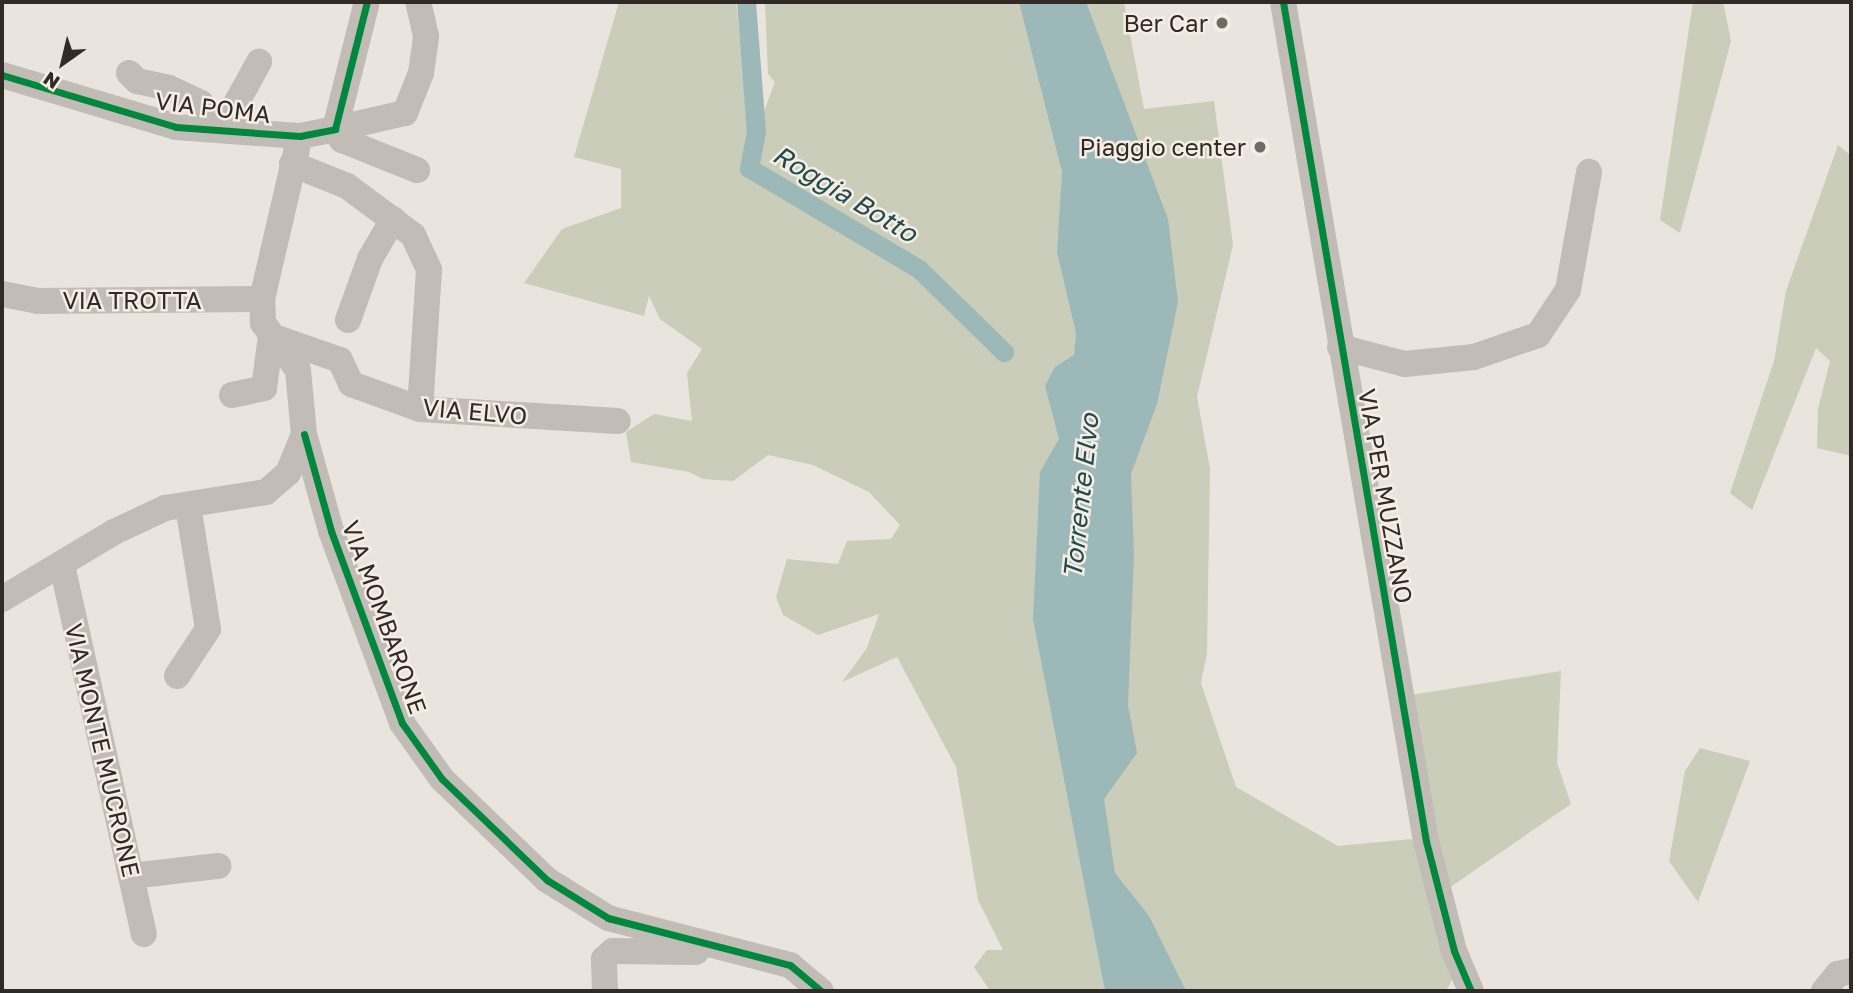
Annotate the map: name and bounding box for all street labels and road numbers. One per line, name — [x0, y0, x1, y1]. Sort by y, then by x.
street label: VIA POMA — [154, 86, 272, 128]
street label: VIA TROTTA — [62, 286, 202, 314]
street label: VIA PER MUZZANO — [1353, 386, 1419, 606]
street label: VIA ELVO — [421, 392, 529, 430]
street label: VIA MOMBARONE — [337, 517, 433, 717]
street label: VIA MONTE MUCRONE — [60, 620, 146, 880]

